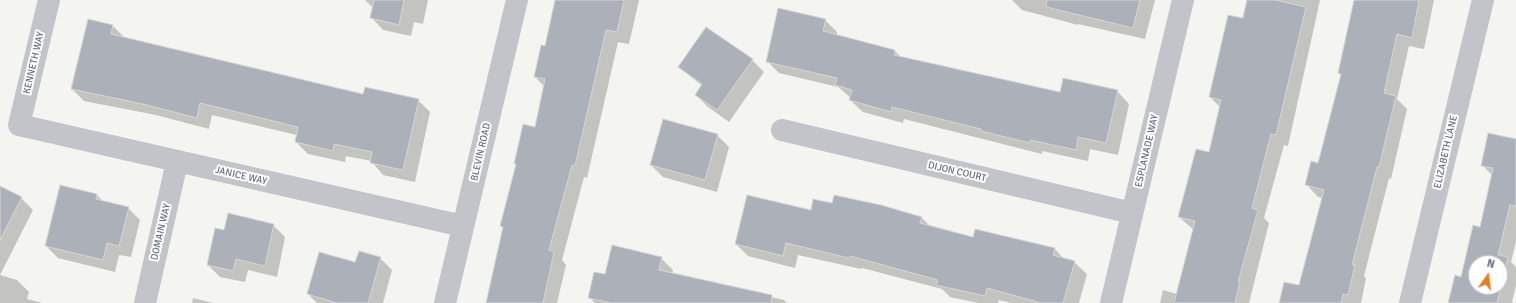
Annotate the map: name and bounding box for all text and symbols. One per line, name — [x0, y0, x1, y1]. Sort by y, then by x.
street label: KENNETH WAY — [21, 31, 47, 95]
street label: ESPLANADE WAY — [1133, 113, 1161, 189]
street label: ELIZABETH LANE — [1432, 114, 1460, 190]
street label: BLEVIN ROAD — [468, 122, 494, 182]
street label: DIJON COURT — [927, 159, 987, 185]
street label: JANICE WAY — [214, 164, 268, 188]
street label: DOMAIN WAY — [149, 202, 173, 262]
north arrow — [1468, 255, 1508, 295]
text: N — [1485, 257, 1496, 271]

